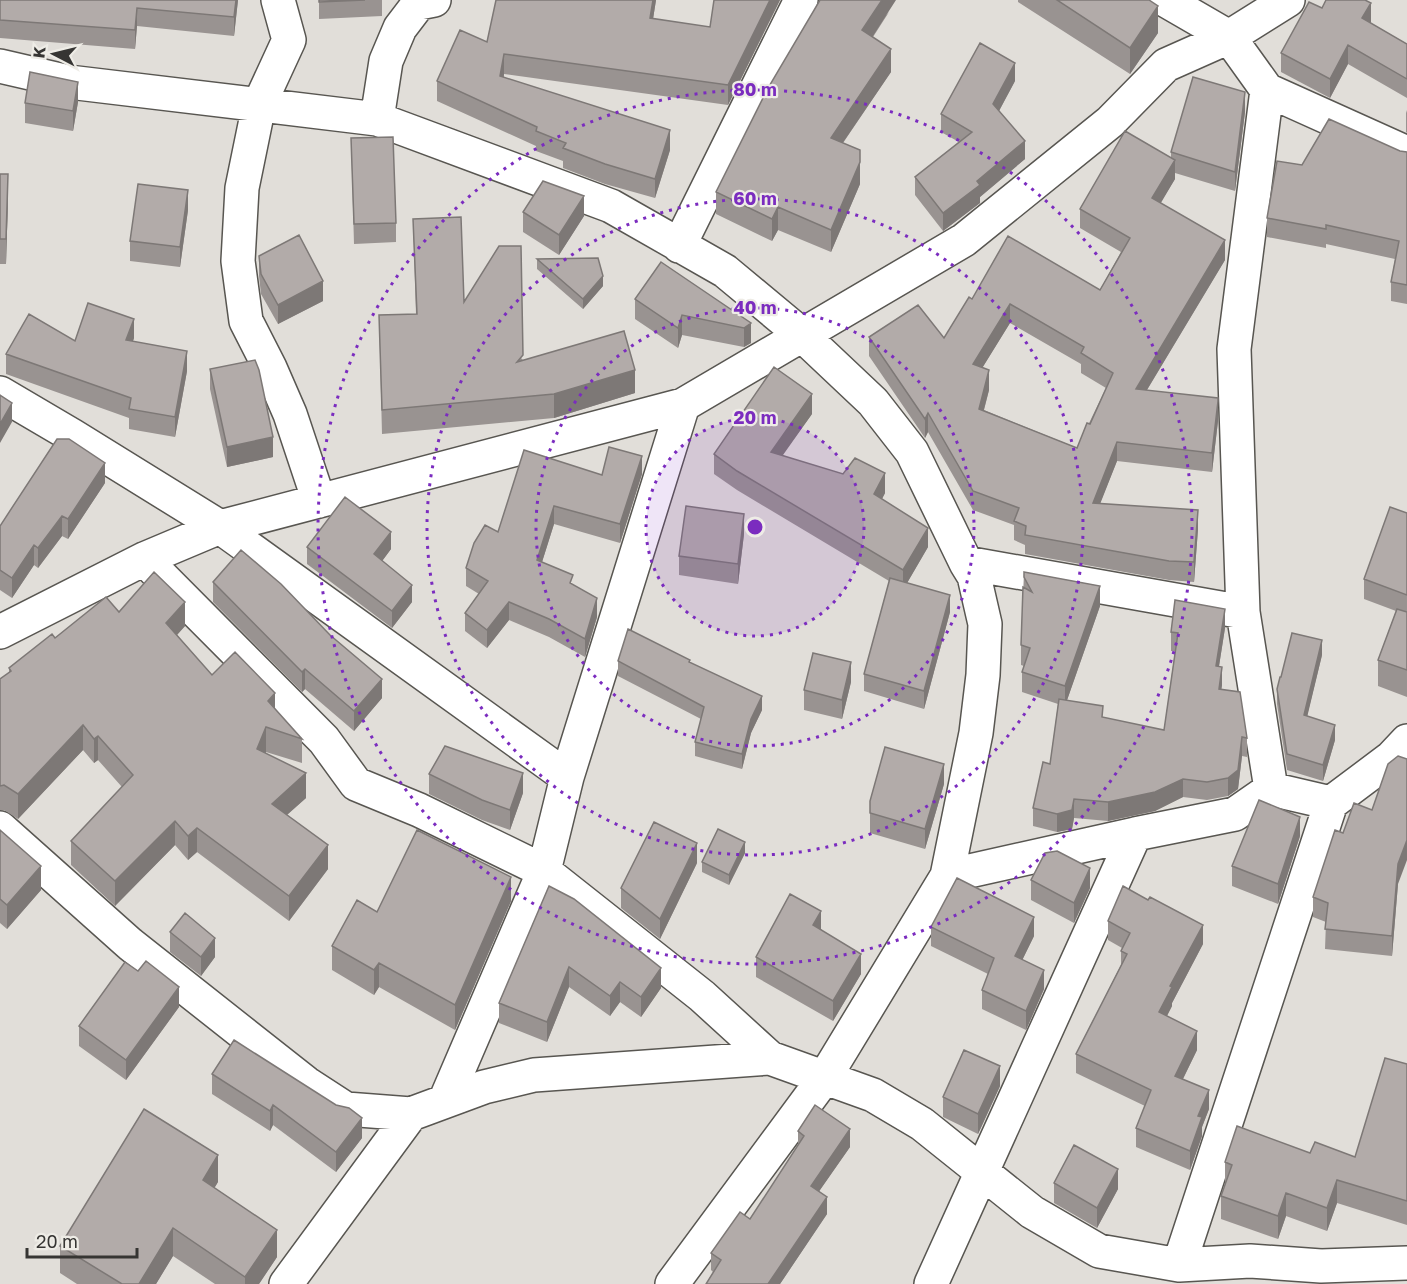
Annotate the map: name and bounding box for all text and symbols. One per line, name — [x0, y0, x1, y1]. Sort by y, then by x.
north arrow — [24, 24, 84, 84]
text: K — [28, 45, 50, 59]
text: 80 m — [733, 78, 777, 100]
text: 60 m — [733, 187, 777, 209]
text: 40 m — [733, 296, 777, 318]
text: 20 m — [734, 406, 776, 428]
centre of rings — [745, 517, 765, 537]
scale bar — [27, 1221, 136, 1259]
text: 20 m — [36, 1230, 78, 1252]

